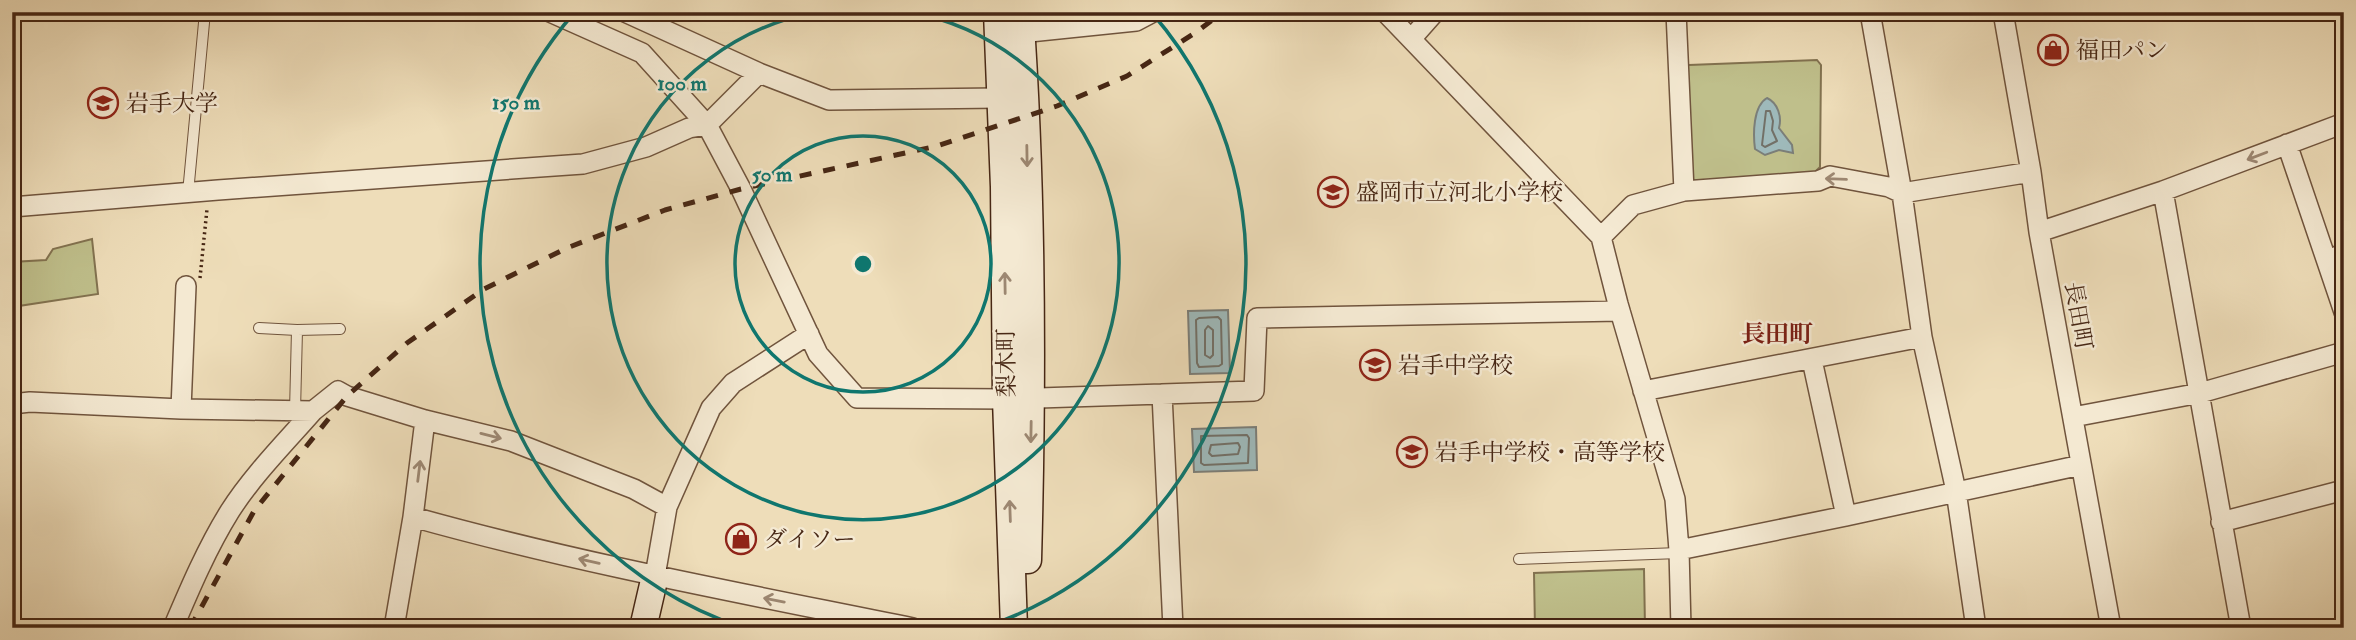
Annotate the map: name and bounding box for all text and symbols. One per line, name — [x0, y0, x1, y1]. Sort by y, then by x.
shop icon: 福田パン — [2036, 33, 2070, 67]
place label: 福田パン — [2076, 36, 2168, 65]
text: 100 m — [657, 70, 708, 97]
school or university icon: 岩手大学 — [86, 86, 120, 120]
place label: 岩手大学 — [126, 89, 218, 118]
text: 150 m — [492, 89, 541, 116]
one-way arrow — [1020, 144, 1034, 167]
one-way arrow — [2246, 150, 2268, 163]
text: 50 m — [752, 161, 793, 188]
one-way arrow — [1825, 173, 1848, 186]
school or university icon: 盛岡市立河北小学校 — [1316, 175, 1350, 209]
place label: 盛岡市立河北小学校 — [1356, 178, 1563, 207]
centre of rings — [851, 252, 875, 276]
one-way arrow — [998, 272, 1012, 295]
street label: 長田町 — [2058, 280, 2099, 353]
district label: 長田町 — [1741, 319, 1813, 350]
street label: 梨木町 — [991, 328, 1022, 398]
school or university icon: 岩手中学校 — [1358, 348, 1392, 382]
place label: 岩手中学校 — [1398, 351, 1513, 380]
one-way arrow — [1025, 420, 1038, 443]
one-way arrow — [479, 430, 502, 443]
school or university icon: 岩手中学校・高等学校 — [1395, 435, 1429, 469]
place label: 岩手中学校・高等学校 — [1435, 438, 1665, 467]
one-way arrow — [412, 460, 425, 483]
one-way arrow — [1003, 499, 1016, 522]
shop icon: ダイソー — [724, 522, 758, 556]
place label: ダイソー — [764, 525, 856, 554]
one-way arrow — [578, 554, 601, 567]
one-way arrow — [763, 592, 786, 606]

